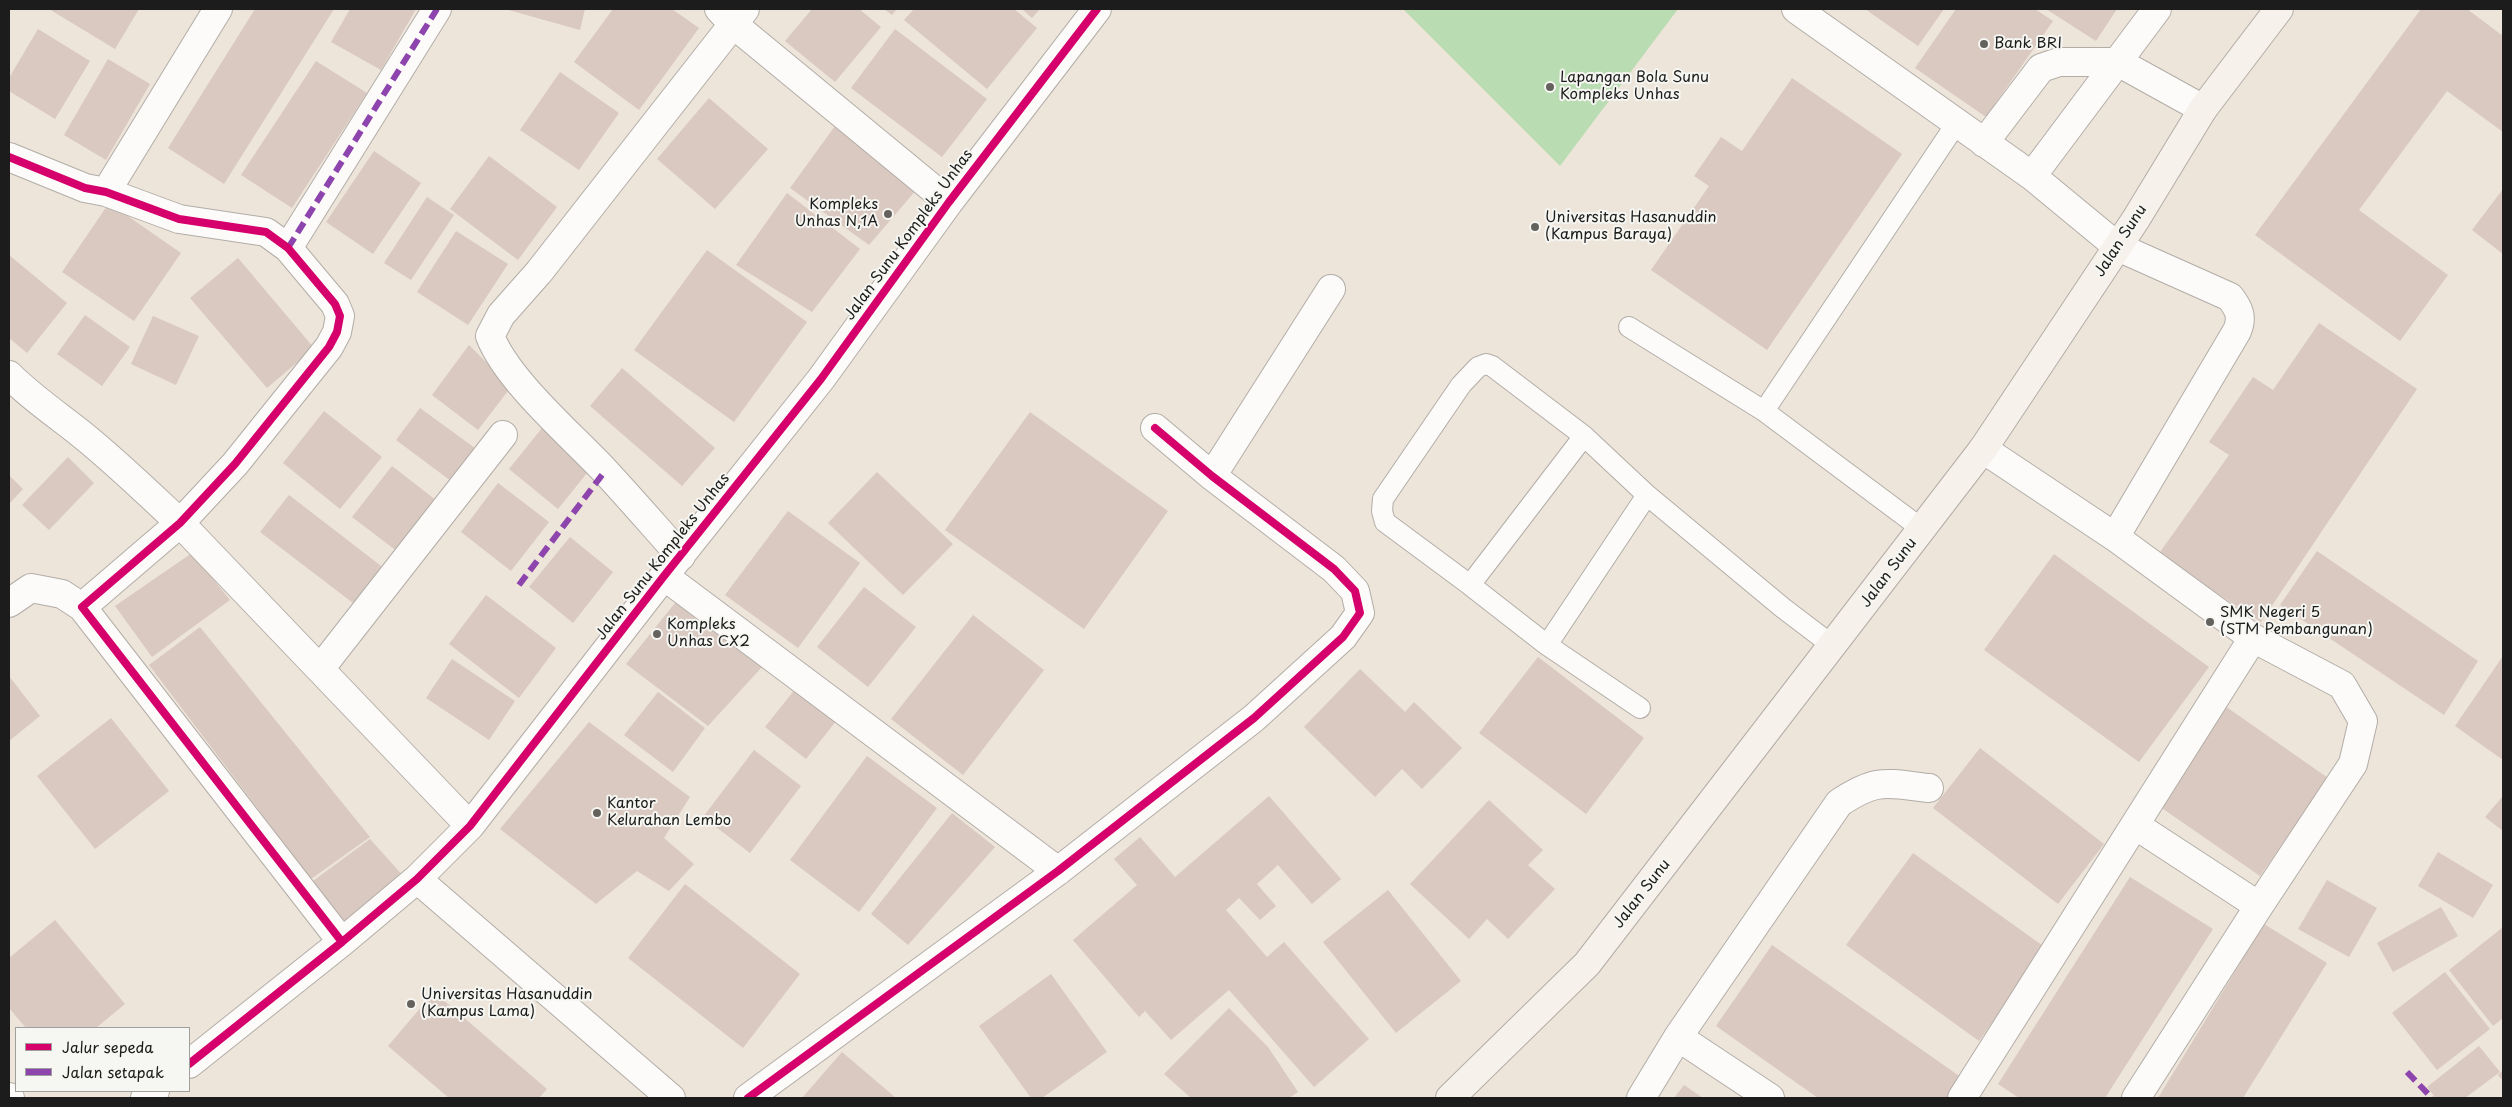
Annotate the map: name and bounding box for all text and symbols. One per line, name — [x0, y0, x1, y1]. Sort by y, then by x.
place label: Bank BRI — [1994, 35, 2062, 53]
marker: Bank BRI — [1978, 38, 1990, 50]
place label: Lapangan Bola Sunu Kompleks Unhas — [1560, 69, 1709, 104]
marker: Lapangan Bola Sunu Kompleks Unhas — [1544, 81, 1556, 93]
street label: Jalan Sunu Kompleks Unhas — [841, 146, 977, 324]
place label: Kompleks Unhas N,1A — [795, 196, 878, 231]
street label: Jalan Sunu — [2091, 202, 2151, 280]
marker: Kompleks Unhas N,1A — [882, 208, 894, 220]
place label: Universitas Hasanuddin (Kampus Baraya) — [1545, 209, 1717, 244]
marker: Universitas Hasanuddin (Kampus Baraya) — [1529, 221, 1541, 233]
street label: Jalan Sunu Kompleks Unhas — [592, 470, 734, 644]
street label: Jalan Sunu — [1857, 535, 1921, 611]
place label: SMK Negeri 5 (STM Pembangunan) — [2220, 604, 2373, 639]
place label: Kompleks Unhas CX2 — [667, 616, 750, 651]
marker: SMK Negeri 5 (STM Pembangunan) — [2204, 616, 2216, 628]
marker: Kompleks Unhas CX2 — [651, 628, 663, 640]
place label: Kantor Kelurahan Lembo — [607, 795, 731, 830]
marker: Kantor Kelurahan Lembo — [591, 807, 603, 819]
street label: Jalan Sunu — [1610, 856, 1674, 932]
place label: Universitas Hasanuddin (Kampus Lama) — [421, 986, 593, 1021]
marker: Universitas Hasanuddin (Kampus Lama) — [405, 998, 417, 1010]
legend — [15, 1027, 190, 1092]
text: Jalur sepeda — [62, 1035, 153, 1058]
text: Jalan setapak — [62, 1060, 164, 1083]

